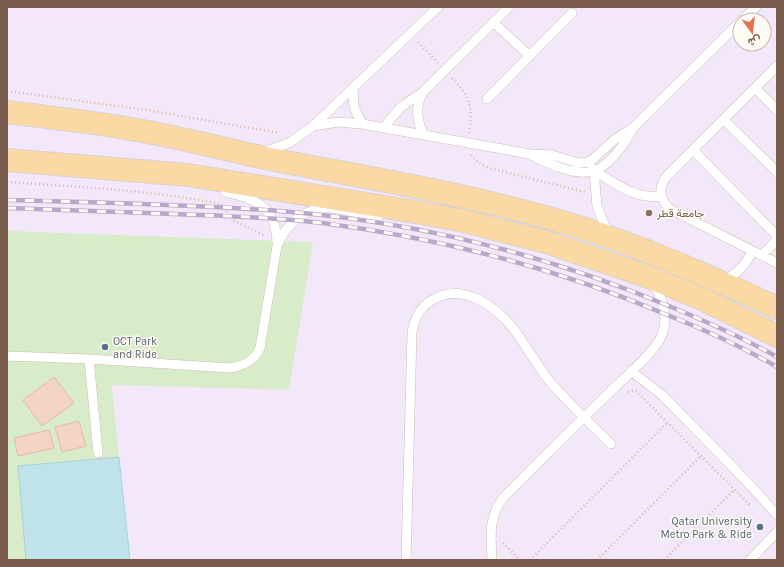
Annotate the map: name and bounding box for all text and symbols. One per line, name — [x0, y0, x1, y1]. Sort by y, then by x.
north arrow — [732, 12, 772, 52]
text: ش — [746, 33, 763, 49]
place label: جامعة قطر — [656, 207, 704, 220]
marker: جامعة قطر — [644, 208, 654, 218]
place label: OCT Park and Ride — [113, 335, 157, 361]
marker: OCT Park and Ride — [100, 342, 110, 352]
place label: Qatar University Metro Park & Ride — [661, 515, 752, 541]
marker: Qatar University Metro Park & Ride — [755, 522, 765, 532]

